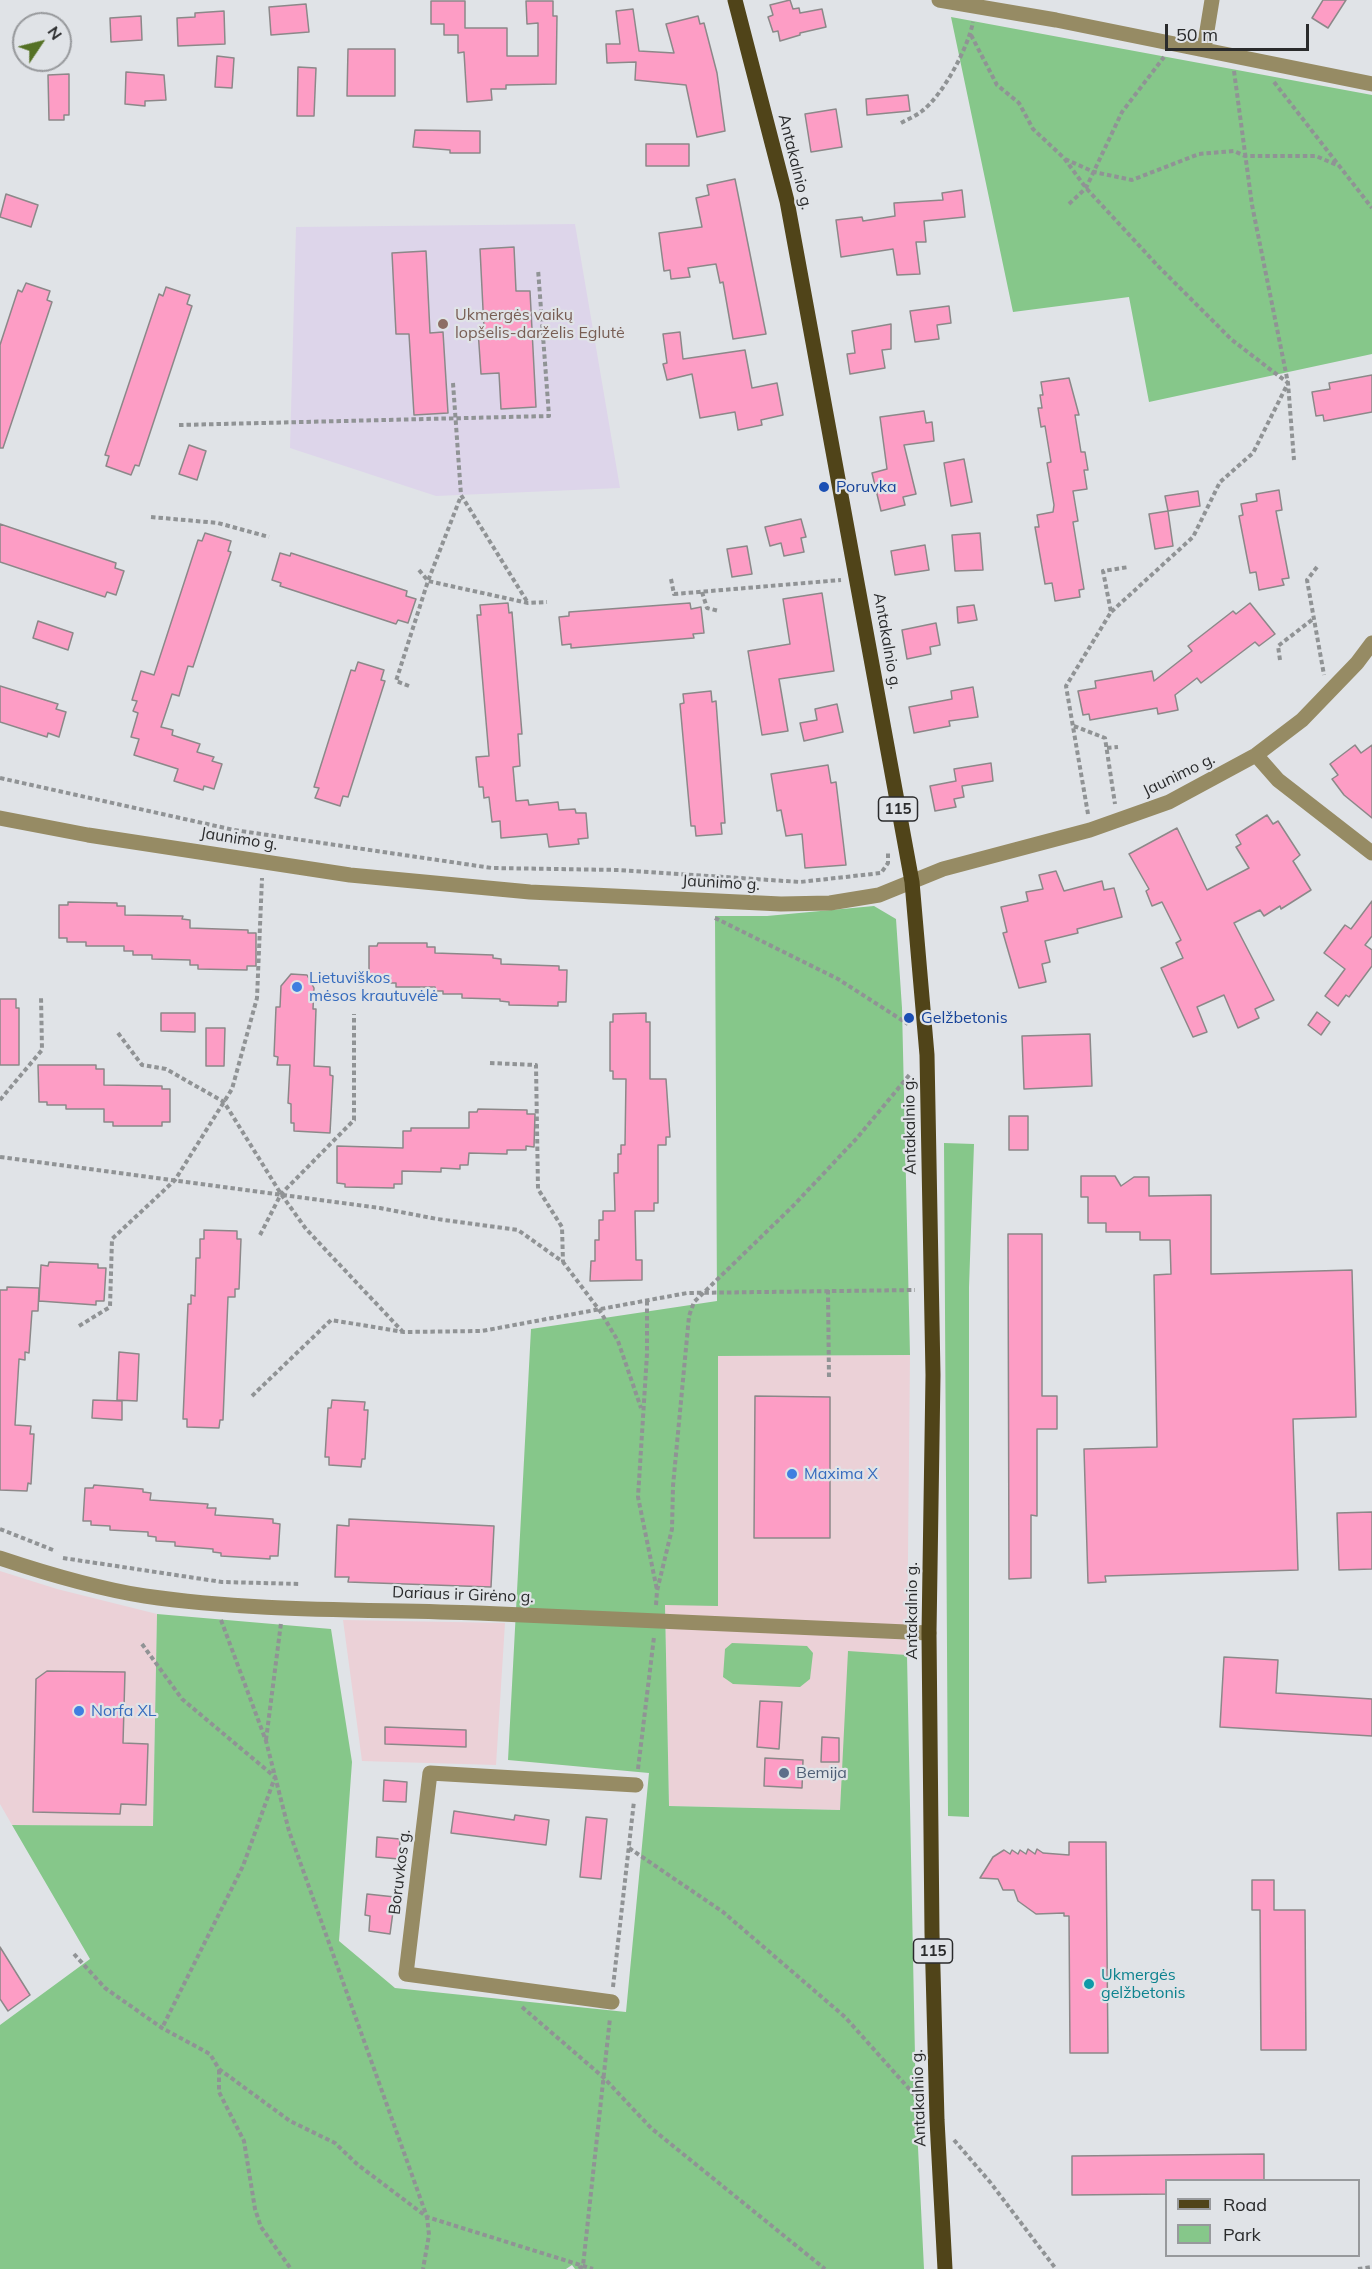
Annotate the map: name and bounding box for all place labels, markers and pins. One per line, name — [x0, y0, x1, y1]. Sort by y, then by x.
place label: Ukmergės vaikų lopšelis-darželis Eglutė — [455, 305, 625, 343]
marker: Ukmergės vaikų lopšelis-darželis Eglutė — [436, 317, 450, 331]
place label: Poruvka — [836, 477, 896, 497]
marker: Poruvka — [817, 480, 831, 494]
place label: Lietuviškos mėsos krautuvėlė — [309, 968, 438, 1006]
marker: Lietuviškos mėsos krautuvėlė — [290, 980, 304, 994]
place label: Gelžbetonis — [921, 1008, 1008, 1028]
marker: Gelžbetonis — [902, 1011, 916, 1025]
place label: Maxima X — [804, 1464, 878, 1484]
marker: Maxima X — [785, 1467, 799, 1481]
place label: Norfa XL — [91, 1701, 157, 1721]
marker: Norfa XL — [72, 1704, 86, 1718]
place label: Bemija — [796, 1763, 847, 1783]
marker: Bemija — [777, 1766, 791, 1780]
place label: Ukmergės gelžbetonis — [1101, 1965, 1186, 2003]
marker: Ukmergės gelžbetonis — [1082, 1977, 1096, 1991]

